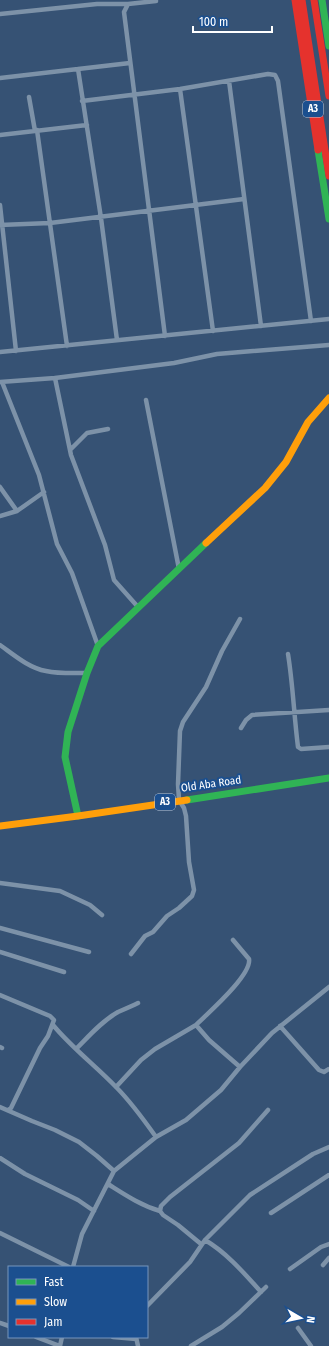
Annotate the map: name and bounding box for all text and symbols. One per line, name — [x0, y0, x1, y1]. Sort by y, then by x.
scale bar — [193, 8, 272, 34]
text: 100 m — [199, 15, 228, 29]
road number: A3 — [303, 101, 323, 117]
street label: Old Aba Road — [180, 773, 242, 795]
road number: A3 — [155, 794, 175, 810]
legend — [8, 1266, 148, 1338]
text: Fast — [44, 1275, 63, 1289]
text: Slow — [44, 1295, 67, 1309]
north arrow — [281, 1298, 321, 1338]
text: Jam — [44, 1315, 62, 1329]
text: N — [303, 1315, 317, 1324]

